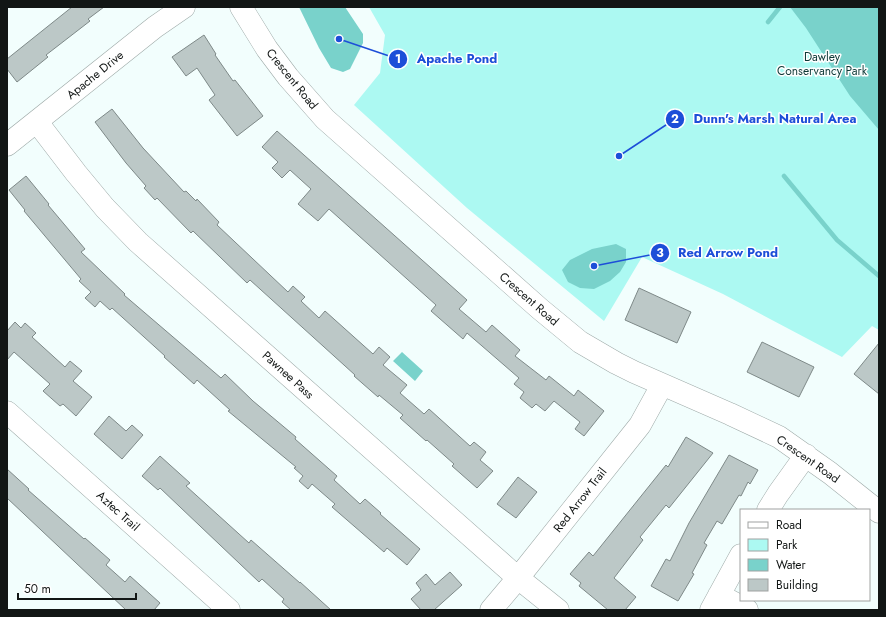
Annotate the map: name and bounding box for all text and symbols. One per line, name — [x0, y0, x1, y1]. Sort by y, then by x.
street label: Crescent Road — [262, 45, 322, 113]
street label: Apache Drive — [63, 46, 127, 104]
callout: Apache Pond — [388, 46, 505, 71]
park label: Dawley Conservancy Park — [777, 48, 868, 80]
text: Apache Pond — [416, 49, 497, 68]
text: 1 — [395, 50, 401, 68]
callout: Dunn's Marsh Natural Area — [665, 106, 865, 131]
text: Dunn's Marsh Natural Area — [693, 109, 857, 128]
text: 2 — [671, 110, 679, 128]
callout: Red Arrow Pond — [650, 240, 786, 265]
text: Red Arrow Pond — [678, 243, 778, 262]
text: 3 — [656, 244, 664, 262]
street label: Crescent Road — [495, 268, 563, 330]
street label: Pawnee Pass — [258, 347, 318, 403]
street label: Crescent Road — [773, 430, 843, 488]
street label: Red Arrow Trail — [549, 464, 611, 536]
street label: Aztec Trail — [92, 487, 144, 535]
legend — [740, 509, 870, 601]
text: Road — [776, 516, 802, 534]
text: Park — [776, 536, 798, 554]
text: Water — [776, 556, 807, 574]
scale bar — [18, 575, 136, 601]
text: Building — [776, 576, 818, 594]
text: 50 m — [24, 580, 51, 598]

